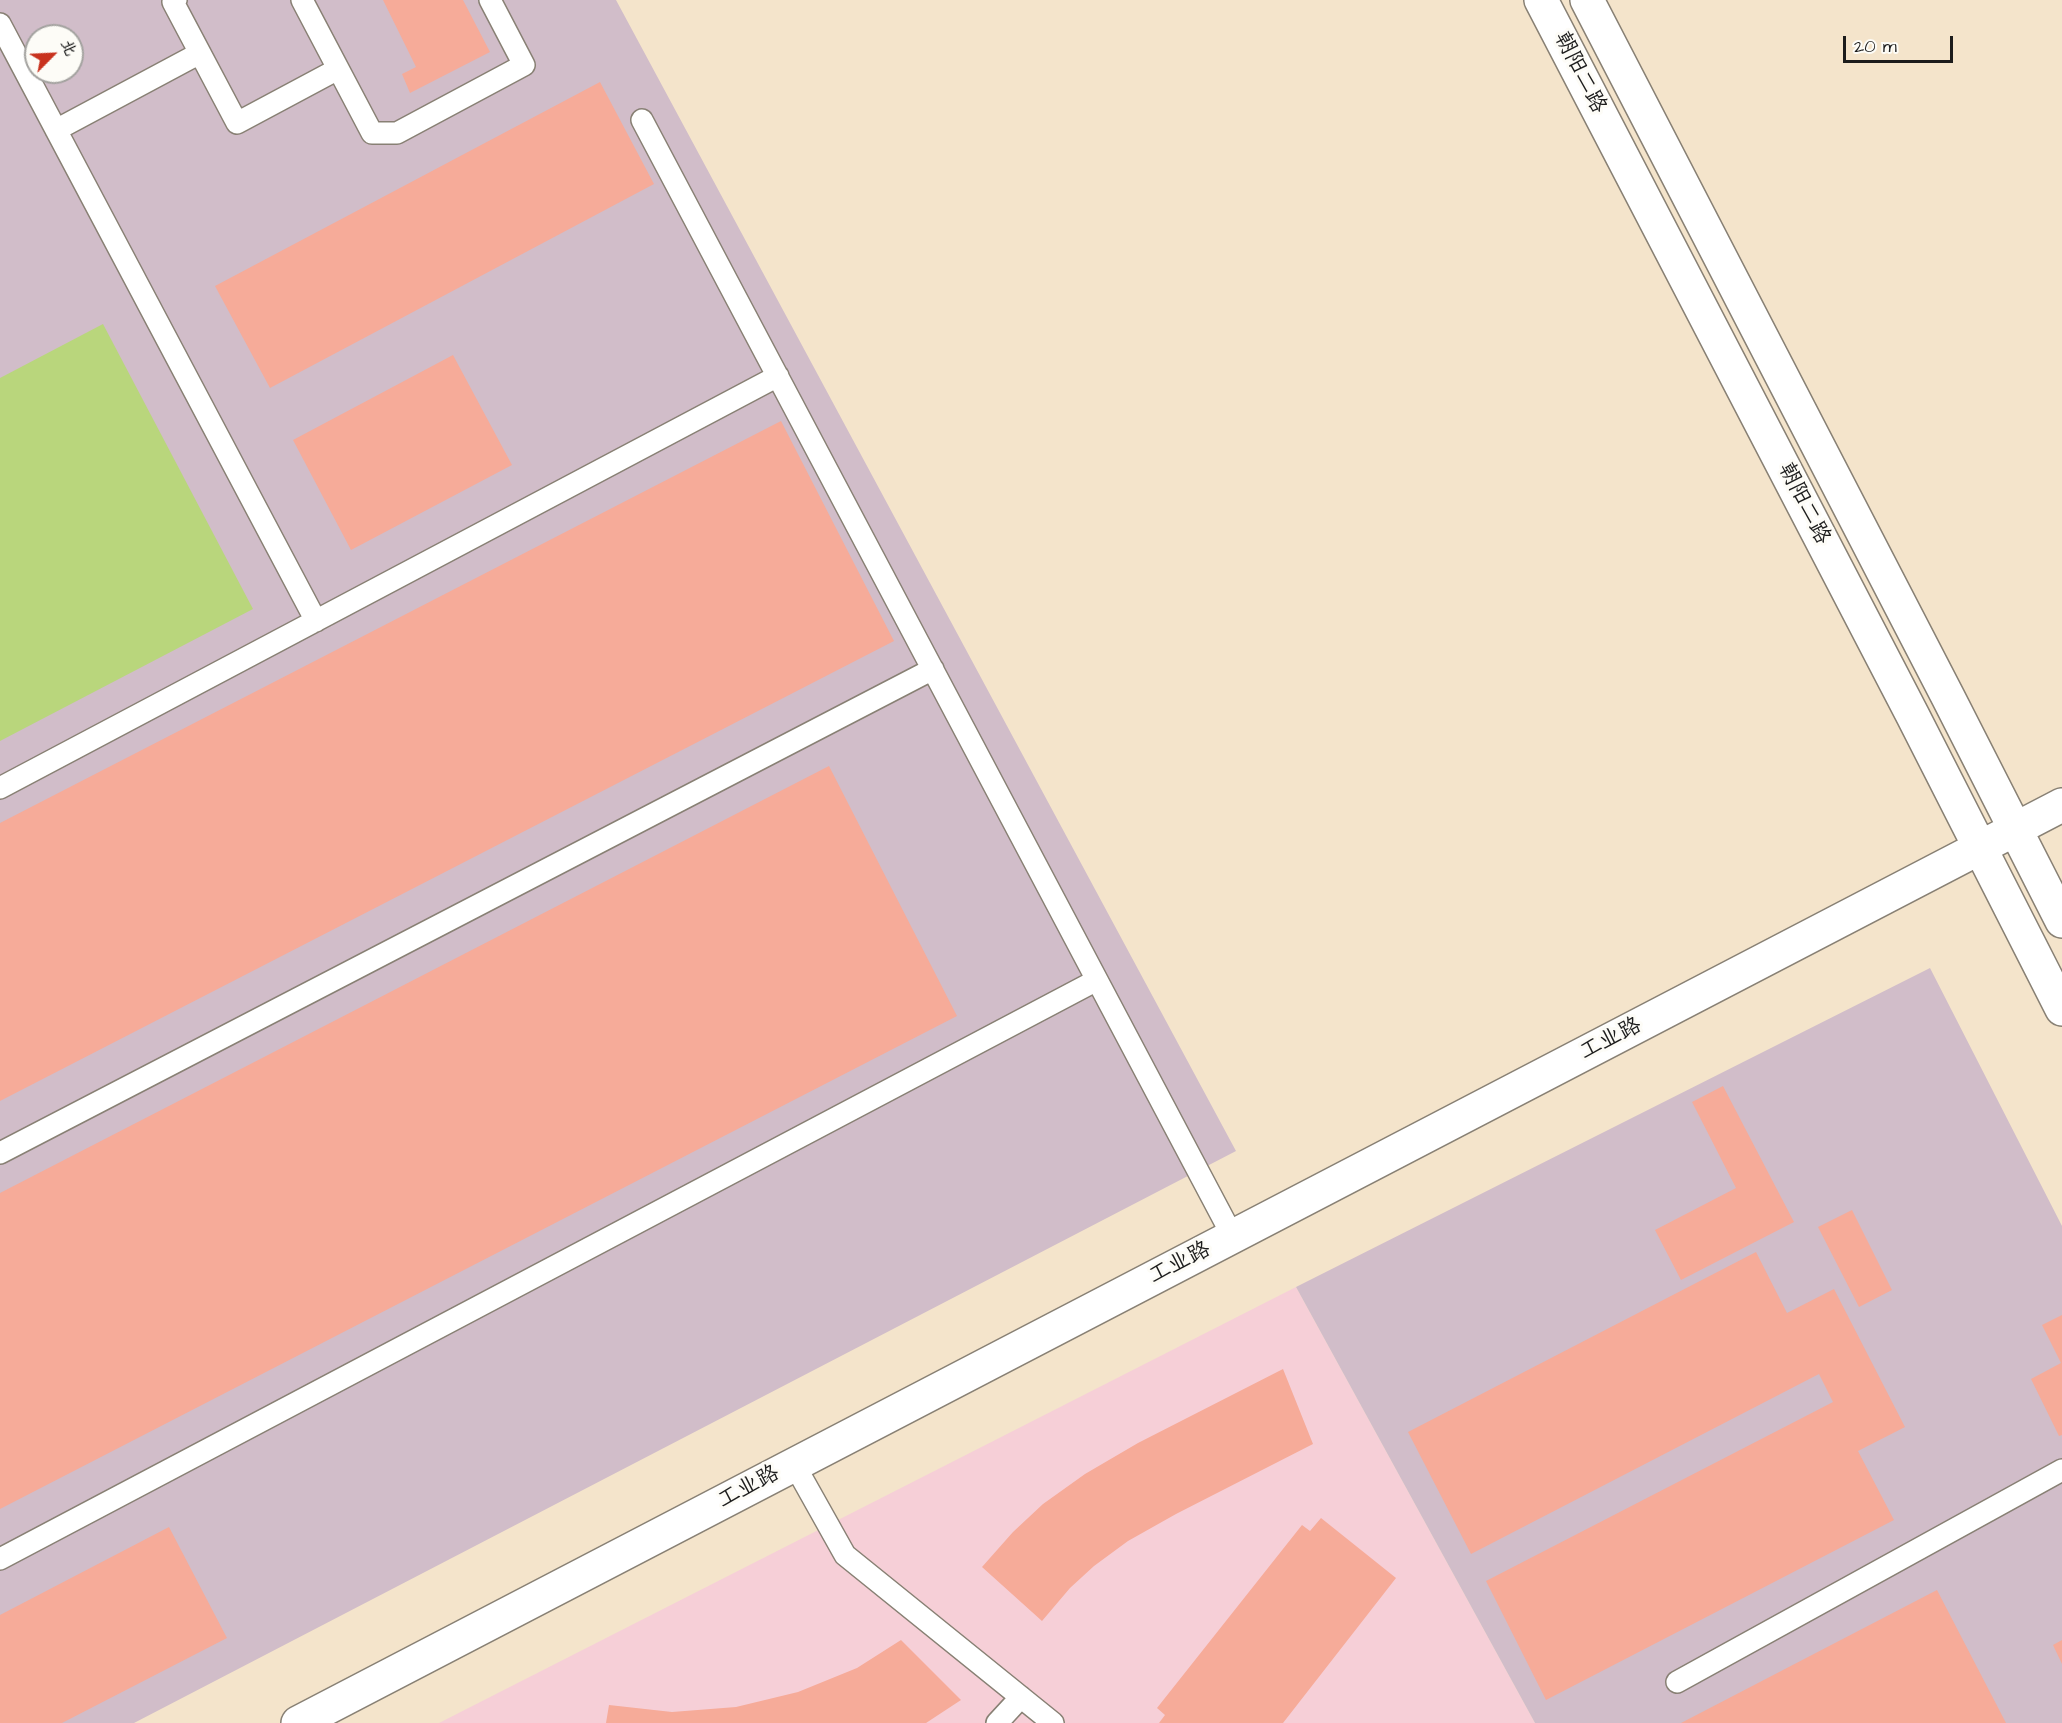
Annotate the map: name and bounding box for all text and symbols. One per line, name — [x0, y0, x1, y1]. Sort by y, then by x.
north arrow — [24, 24, 84, 84]
scale bar — [1846, 24, 1956, 62]
street label: 朝阳二路 — [1547, 28, 1611, 118]
text: 20 m — [1854, 34, 1897, 59]
text: 北 — [55, 36, 82, 59]
street label: 朝阳二路 — [1771, 459, 1835, 549]
street label: 工业路 — [1576, 1013, 1646, 1067]
street label: 工业路 — [1145, 1237, 1215, 1291]
street label: 工业路 — [714, 1461, 784, 1515]

